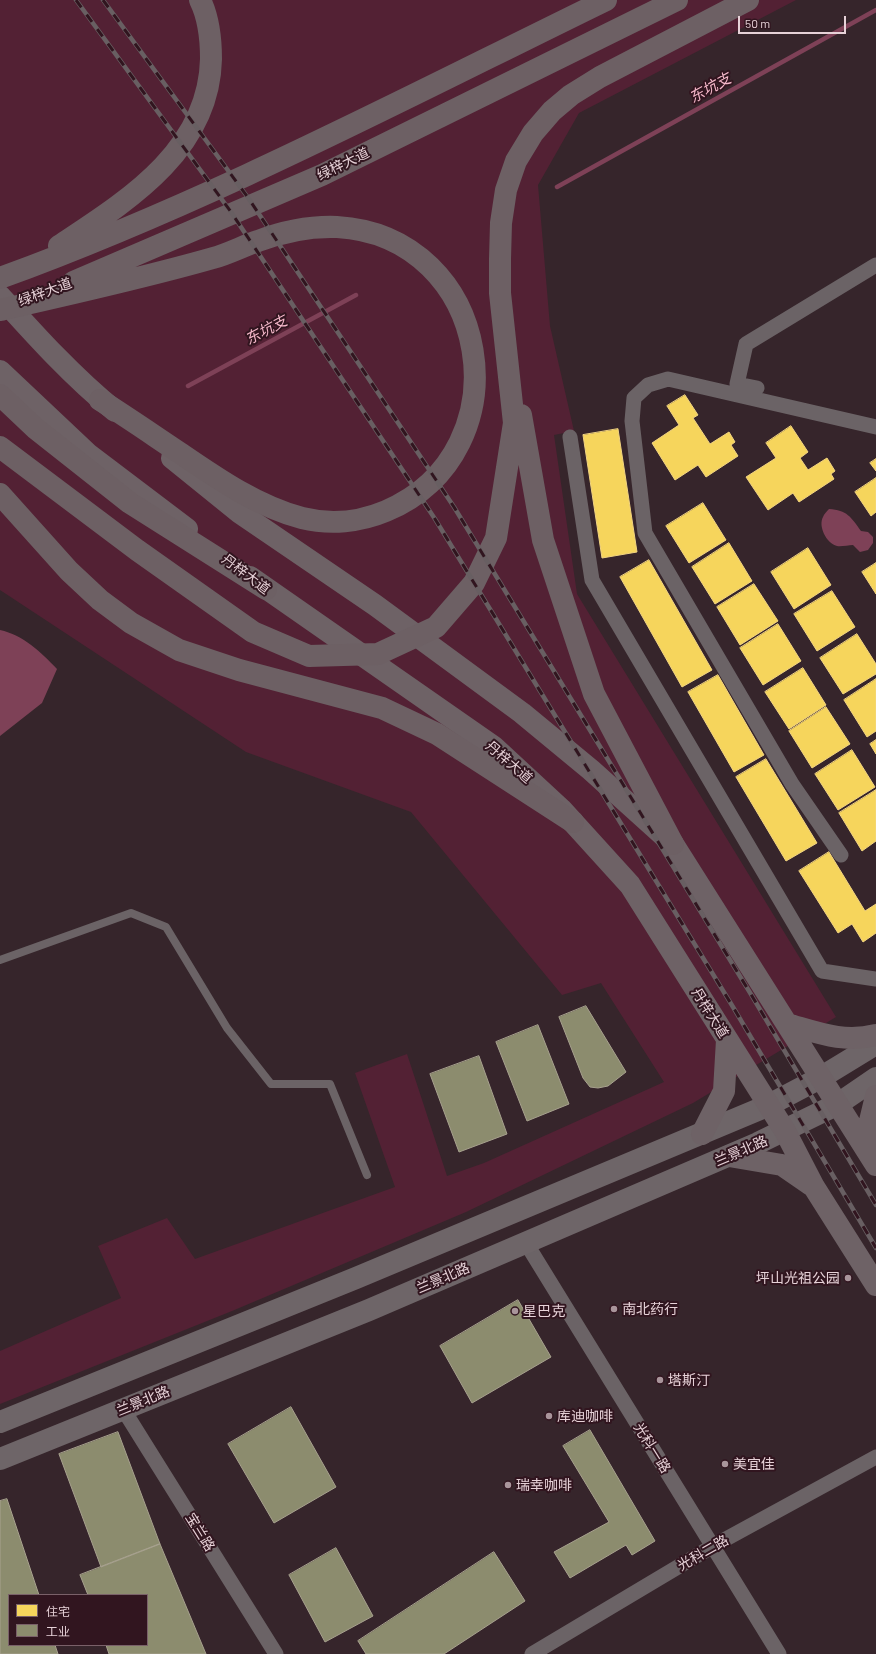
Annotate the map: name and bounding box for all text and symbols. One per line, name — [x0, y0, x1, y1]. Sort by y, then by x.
scale bar — [740, 8, 848, 34]
text: 50 m — [745, 16, 770, 30]
water label: 东坑支 — [686, 69, 734, 107]
street label: 绿梓大道 — [314, 144, 372, 184]
street label: 绿梓大道 — [16, 275, 74, 309]
water label: 东坑支 — [242, 311, 290, 349]
street label: 丹梓大道 — [219, 550, 273, 598]
street label: 丹梓大道 — [482, 737, 536, 787]
street label: 丹梓大道 — [688, 985, 732, 1041]
street label: 兰景北路 — [712, 1132, 770, 1170]
street label: 兰景北路 — [414, 1259, 472, 1297]
place label: 坪山光祖公园 — [756, 1270, 840, 1286]
marker: 坪山光祖公园 — [843, 1273, 853, 1283]
place label: 南北药行 — [622, 1301, 678, 1317]
place label: 星巴克 — [523, 1303, 565, 1319]
marker: 南北药行 — [609, 1304, 619, 1314]
marker: 星巴克 — [510, 1306, 520, 1316]
place label: 塔斯汀 — [668, 1372, 710, 1388]
marker: 塔斯汀 — [655, 1375, 665, 1385]
street label: 兰景北路 — [114, 1383, 172, 1419]
place label: 库迪咖啡 — [557, 1408, 613, 1424]
marker: 库迪咖啡 — [544, 1411, 554, 1421]
street label: 光科一路 — [630, 1420, 674, 1476]
place label: 美宜佳 — [733, 1456, 775, 1472]
marker: 美宜佳 — [720, 1459, 730, 1469]
place label: 瑞幸咖啡 — [516, 1477, 572, 1493]
marker: 瑞幸咖啡 — [503, 1480, 513, 1490]
street label: 宝兰路 — [182, 1510, 218, 1554]
street label: 光科二路 — [675, 1532, 731, 1574]
legend — [8, 1594, 148, 1646]
text: 住宅 — [46, 1604, 70, 1618]
text: 工业 — [46, 1624, 70, 1638]

